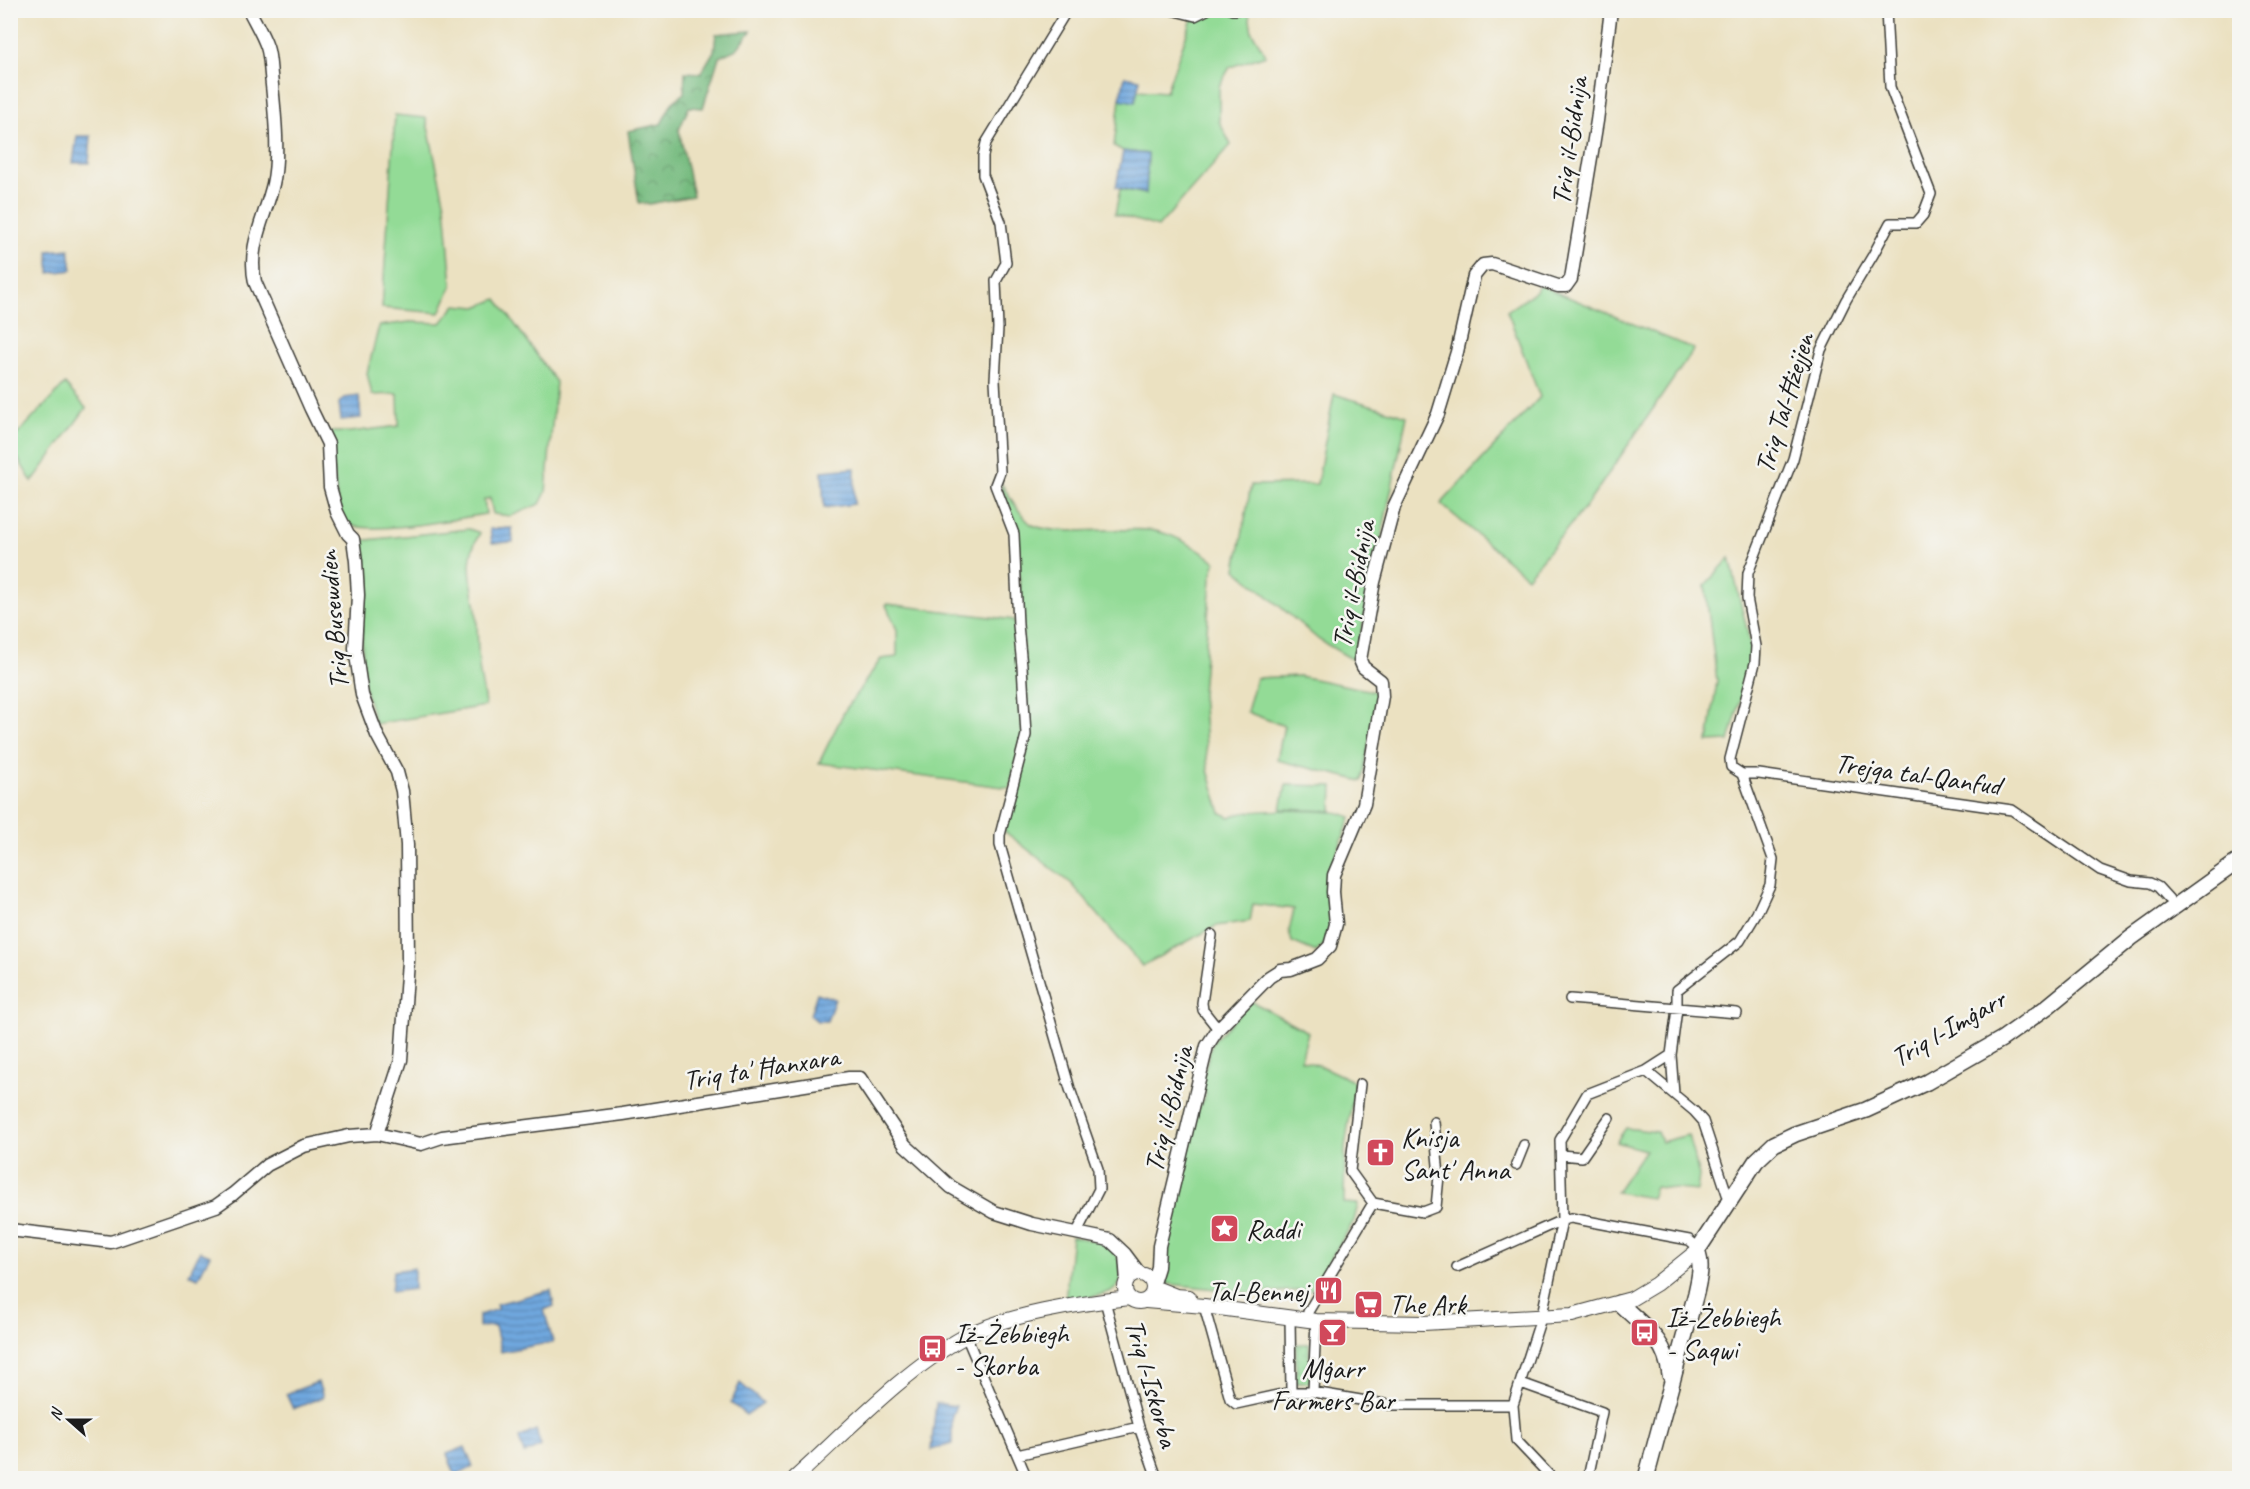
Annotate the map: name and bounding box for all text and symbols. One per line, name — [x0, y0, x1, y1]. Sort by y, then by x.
street label: Triq il-Bidnija — [1543, 72, 1596, 207]
street label: Triq Tal-Ħżejjen — [1746, 327, 1822, 477]
street label: Triq il-Bidnija — [1324, 515, 1383, 650]
street label: Triq Busewdien — [309, 548, 356, 691]
street label: Trejqa tal-Qanfud — [1833, 745, 2007, 804]
street label: Triq l-Imġarr — [1884, 980, 2013, 1075]
street label: Triq ta' Ħanxara — [681, 1038, 844, 1098]
street label: Triq il-Bidnija — [1135, 1040, 1201, 1176]
place label: Knisja Sant' Anna — [1401, 1120, 1511, 1187]
church icon: Knisja Sant' Anna — [1364, 1137, 1396, 1169]
place label: Raddi — [1246, 1212, 1304, 1247]
place icon: Raddi — [1209, 1213, 1241, 1245]
place label: Tal-Bennej — [1208, 1274, 1311, 1309]
restaurant icon: Tal-Bennej — [1313, 1275, 1345, 1307]
place label: The Ark — [1389, 1287, 1467, 1322]
supermarket icon: The Ark — [1352, 1288, 1384, 1320]
place label: Iż-Żebbiegħ - Saqwi — [1666, 1300, 1783, 1367]
street label: Triq l-Iskorba — [1117, 1315, 1187, 1453]
place label: Iż-Żebbiegħ - Skorba — [954, 1316, 1071, 1383]
bar icon: Mġarr Farmers Bar — [1317, 1317, 1349, 1349]
bus stop icon: Iż-Żebbiegħ - Saqwi — [1629, 1317, 1661, 1349]
bus stop icon: Iż-Żebbiegħ - Skorba — [917, 1333, 949, 1365]
place label: Mġarr Farmers Bar — [1272, 1351, 1396, 1418]
north arrow — [39, 1390, 99, 1450]
text: N — [45, 1404, 68, 1423]

